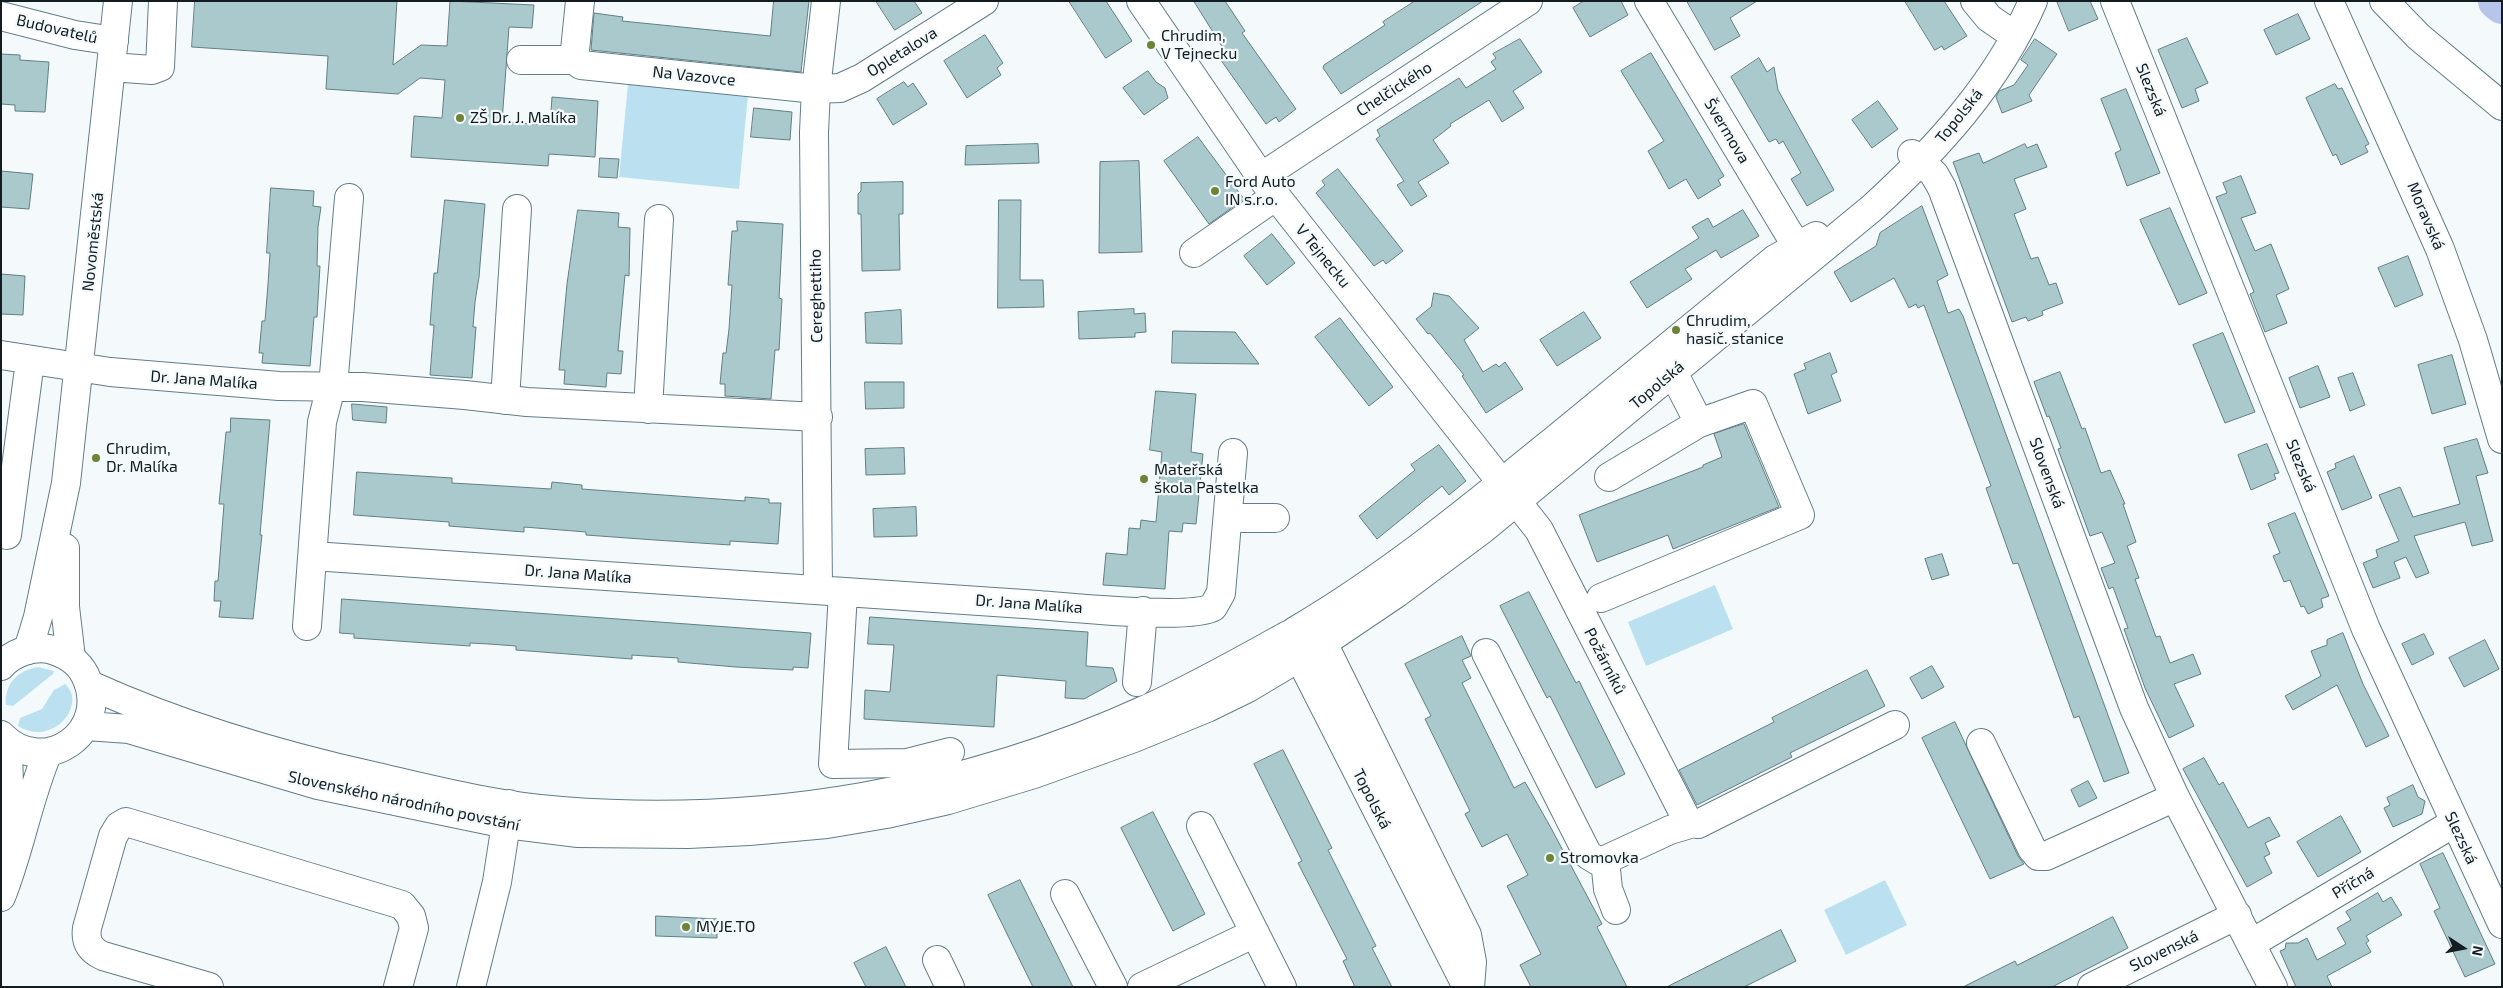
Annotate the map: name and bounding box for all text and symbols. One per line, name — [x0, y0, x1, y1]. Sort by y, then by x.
street label: Budovatelů — [14, 10, 100, 48]
street label: Opletalova — [863, 23, 941, 81]
place label: Chrudim, V Tejnecku — [1161, 26, 1237, 64]
marker: Chrudim, V Tejnecku — [1145, 39, 1157, 51]
street label: Chelčického — [1353, 57, 1435, 121]
street label: Slezská — [2132, 61, 2170, 119]
street label: Na Vazovce — [651, 62, 737, 90]
street label: Topolská — [1931, 85, 1987, 147]
street label: Švermova — [1700, 95, 1754, 167]
place label: ZŠ Dr. J. Malíka — [470, 108, 576, 128]
marker: ZŠ Dr. J. Malíka — [454, 112, 466, 124]
place label: Ford Auto IN s.r.o. — [1225, 172, 1296, 210]
street label: Moravská — [2403, 179, 2449, 253]
marker: Ford Auto IN s.r.o. — [1209, 185, 1221, 197]
street label: Novoměstská — [78, 191, 108, 293]
street label: V Tejnecku — [1292, 220, 1354, 292]
street label: Cereghettiho — [806, 249, 826, 343]
place label: Chrudim, hasič. stanice — [1686, 311, 1784, 349]
marker: Chrudim, hasič. stanice — [1670, 324, 1682, 336]
street label: Topolská — [1626, 357, 1688, 413]
street label: Dr. Jana Malíka — [150, 367, 258, 393]
street label: Slovenská — [2025, 435, 2069, 511]
street label: Slezská — [2282, 437, 2320, 495]
place label: Chrudim, Dr. Malíka — [106, 439, 178, 477]
marker: Chrudim, Dr. Malíka — [90, 452, 102, 464]
place label: Mateřská škola Pastelka — [1154, 460, 1259, 498]
marker: Mateřská škola Pastelka — [1138, 473, 1150, 485]
street label: Dr. Jana Malíka — [524, 561, 632, 587]
street label: Dr. Jana Malíka — [975, 591, 1083, 617]
street label: Požárníků — [1580, 624, 1630, 698]
street label: Topolská — [1349, 766, 1395, 832]
street label: Slovenského národního povstání — [286, 767, 522, 835]
street label: Slezská — [2441, 809, 2481, 867]
place label: Stromovka — [1560, 848, 1639, 868]
marker: Stromovka — [1544, 852, 1556, 864]
street label: Příčná — [2328, 863, 2378, 903]
place label: MYJE.TO — [696, 917, 755, 937]
marker: MYJE.TO — [680, 921, 692, 933]
north arrow — [2438, 923, 2488, 973]
street label: Slovenská — [2127, 926, 2201, 976]
text: N — [2469, 944, 2488, 958]

